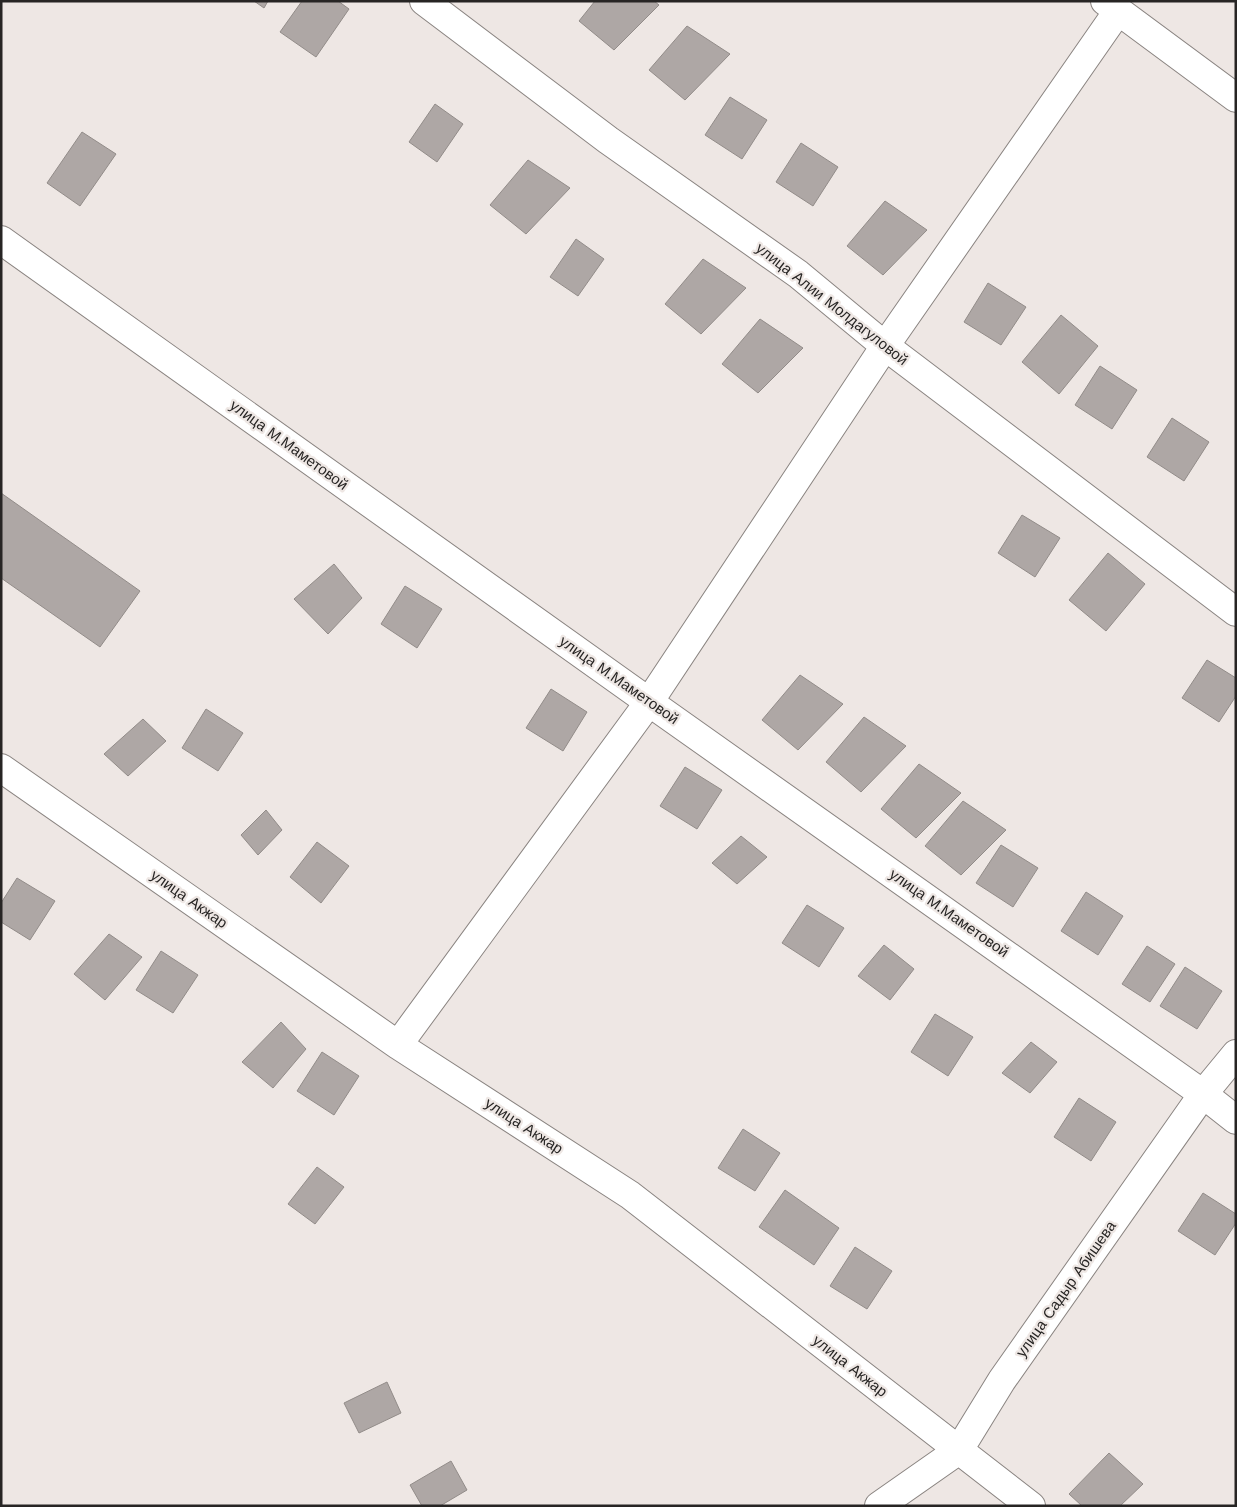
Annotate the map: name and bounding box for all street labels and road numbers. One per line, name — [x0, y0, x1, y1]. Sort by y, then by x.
street label: улица Алии Молдагуловой — [752, 239, 912, 369]
street label: улица М.Маметовой — [226, 396, 352, 494]
street label: улица М.Маметовой — [556, 632, 682, 728]
street label: улица М.Маметовой — [886, 865, 1012, 961]
street label: улица Акжар — [147, 866, 231, 932]
street label: улица Акжар — [482, 1094, 566, 1158]
street label: улица Садыр Абишева — [1012, 1217, 1120, 1361]
street label: улица Акжар — [809, 1331, 891, 1401]

